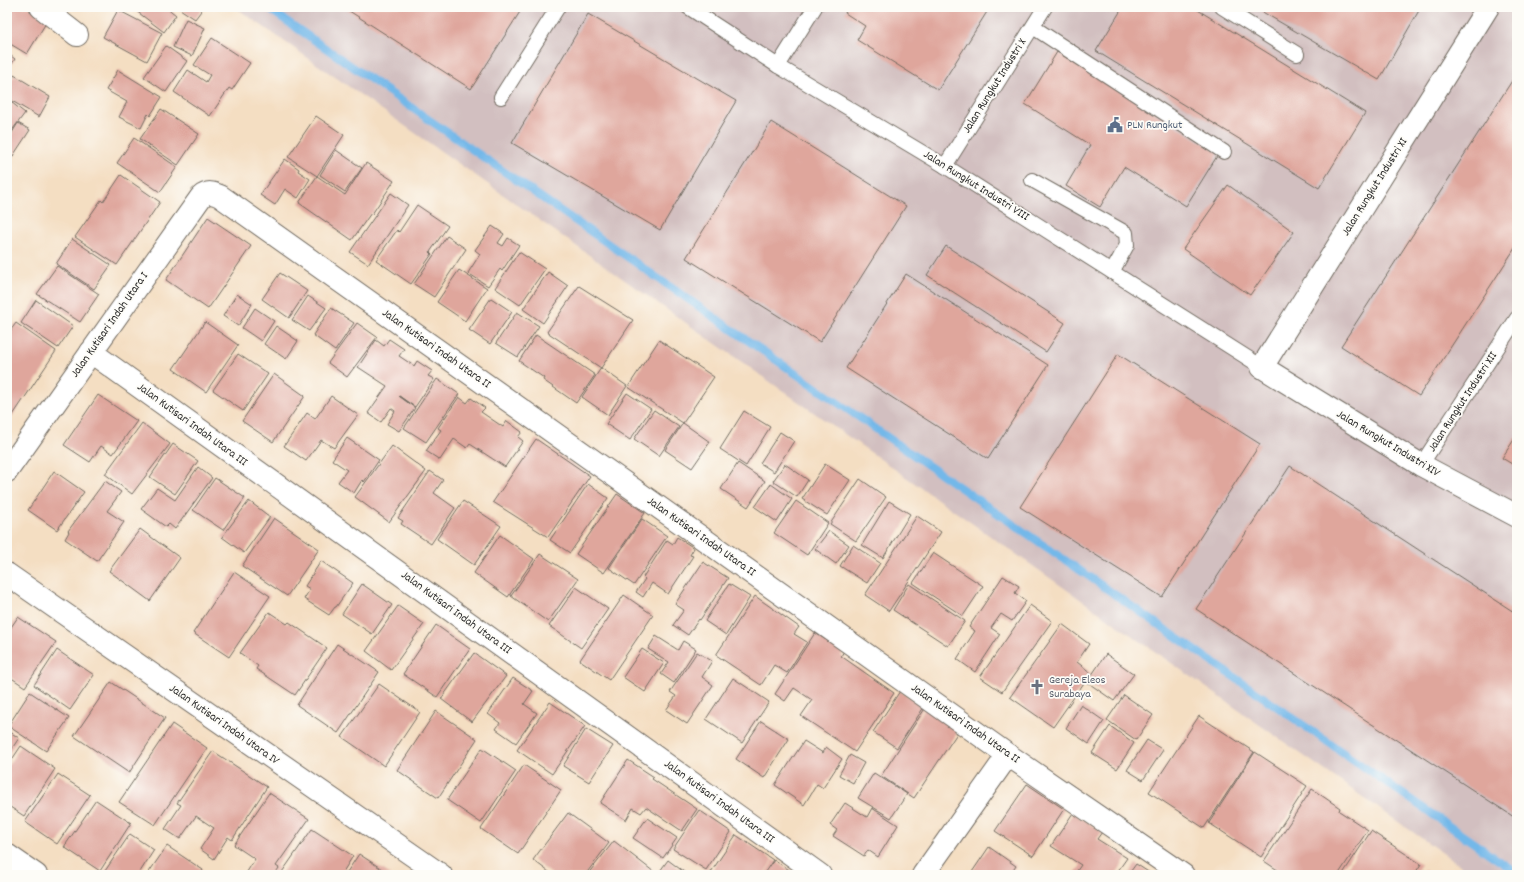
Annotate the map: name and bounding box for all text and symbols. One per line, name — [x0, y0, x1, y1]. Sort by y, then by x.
street label: Jalan Rungkut Industri X — [959, 35, 1031, 137]
public building icon: PLN Rungkut — [1106, 116, 1124, 134]
place label: PLN Rungkut — [1127, 117, 1183, 134]
street label: Jalan Rungkut Industri XI — [1338, 134, 1412, 239]
street label: Jalan Rungkut Industri VIII — [920, 147, 1032, 226]
street label: Jalan Kutisari Indah Utara I — [67, 269, 153, 381]
street label: Jalan Kutisari Indah Utara II — [378, 305, 494, 393]
street label: Jalan Rungkut Industri XII — [1424, 348, 1502, 455]
street label: Jalan Kutisari Indah Utara III — [133, 379, 251, 471]
street label: Jalan Rungkut Industri XIV — [1333, 406, 1443, 482]
street label: Jalan Kutisari Indah Utara II — [643, 493, 759, 581]
street label: Jalan Kutisari Indah Utara III — [397, 567, 515, 659]
place label: Gereja Eleos Surabaya — [1049, 672, 1106, 703]
church icon: Gereja Eleos Surabaya — [1028, 678, 1046, 696]
street label: Jalan Kutisari Indah Utara IV — [165, 680, 283, 770]
street label: Jalan Kutisari Indah Utara II — [907, 680, 1023, 768]
street label: Jalan Kutisari Indah Utara III — [660, 756, 778, 848]

